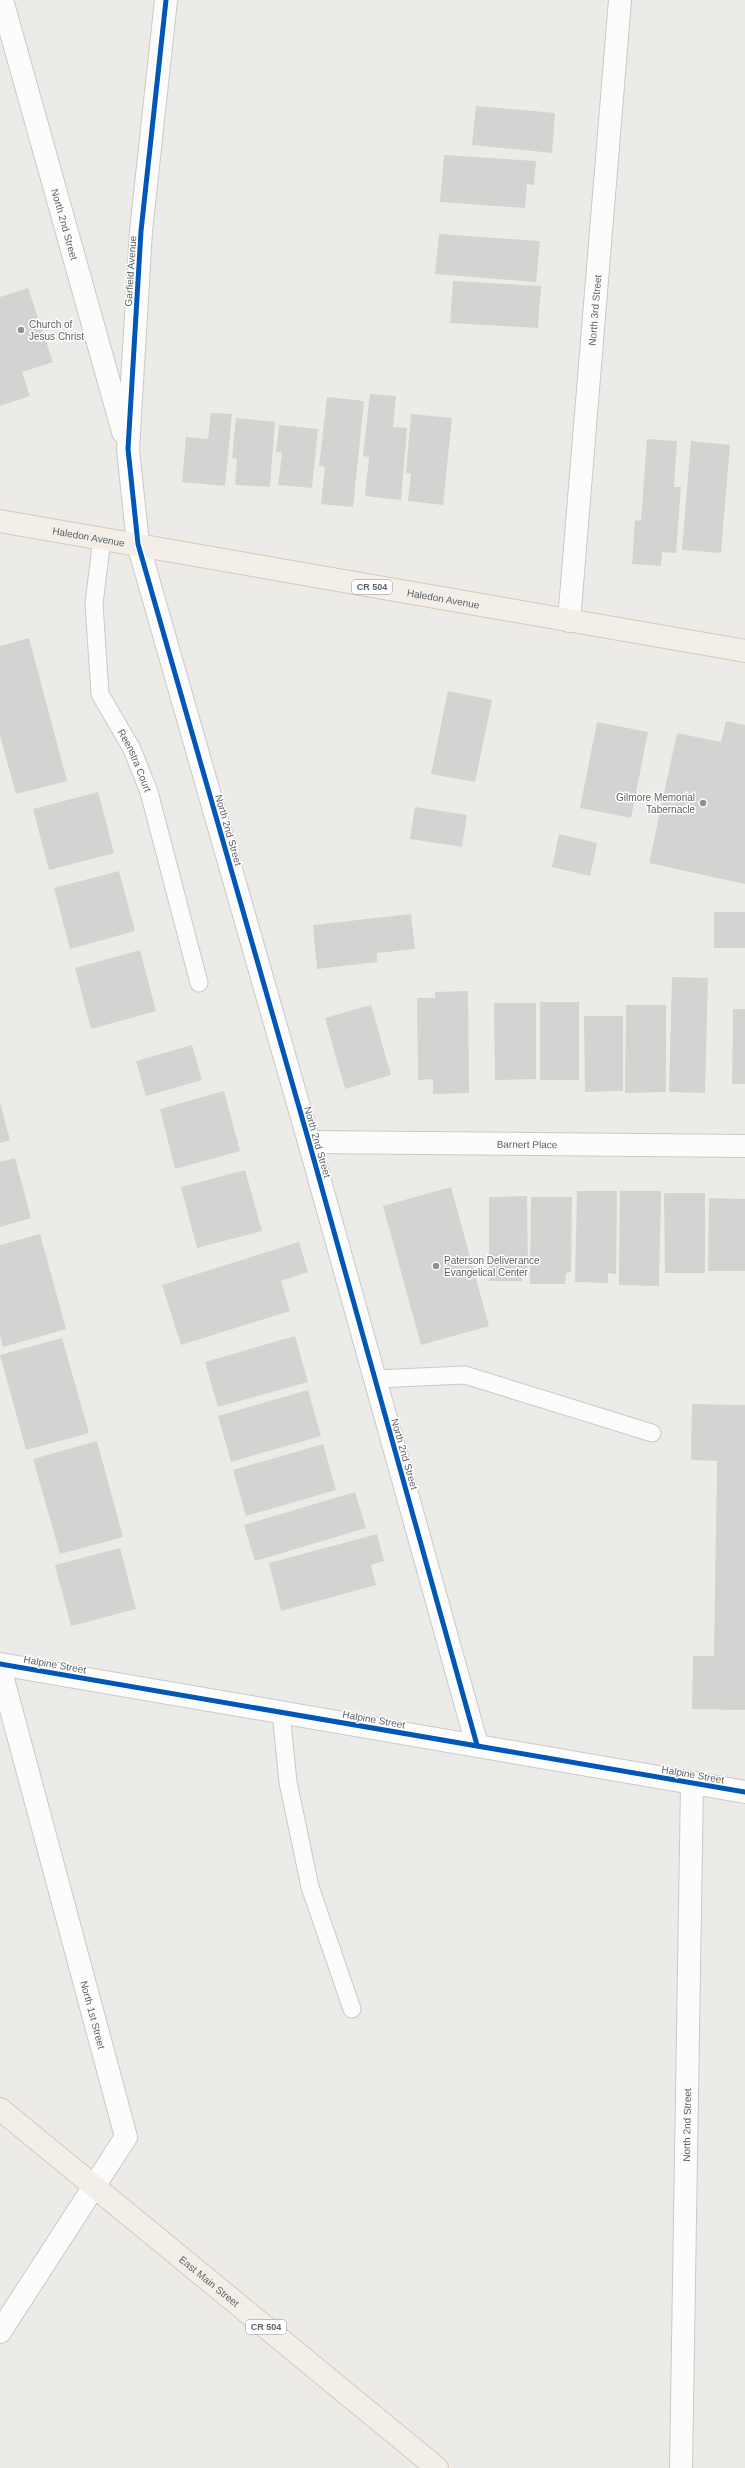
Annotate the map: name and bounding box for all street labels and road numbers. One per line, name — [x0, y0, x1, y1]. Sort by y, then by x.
street label: North 2nd Street — [49, 188, 80, 262]
street label: Garfield Avenue — [123, 235, 138, 307]
street label: North 3rd Street — [587, 274, 603, 346]
street label: Haledon Avenue — [52, 525, 126, 549]
road number: CR 504 — [352, 580, 392, 594]
street label: Haledon Avenue — [406, 587, 481, 611]
street label: Reenstra Court — [116, 727, 154, 794]
street label: North 2nd Street — [213, 793, 244, 867]
street label: North 2nd Street — [302, 1105, 333, 1179]
street label: Barnert Place — [497, 1139, 558, 1150]
street label: North 2nd Street — [389, 1417, 420, 1491]
street label: Halpine Street — [23, 1654, 87, 1675]
street label: Halpine Street — [342, 1709, 406, 1730]
street label: Halpine Street — [661, 1764, 725, 1785]
street label: North 1st Street — [78, 1980, 107, 2050]
street label: North 2nd Street — [681, 2088, 693, 2162]
street label: East Main Street — [177, 2254, 241, 2309]
road number: CR 504 — [246, 2320, 286, 2334]

